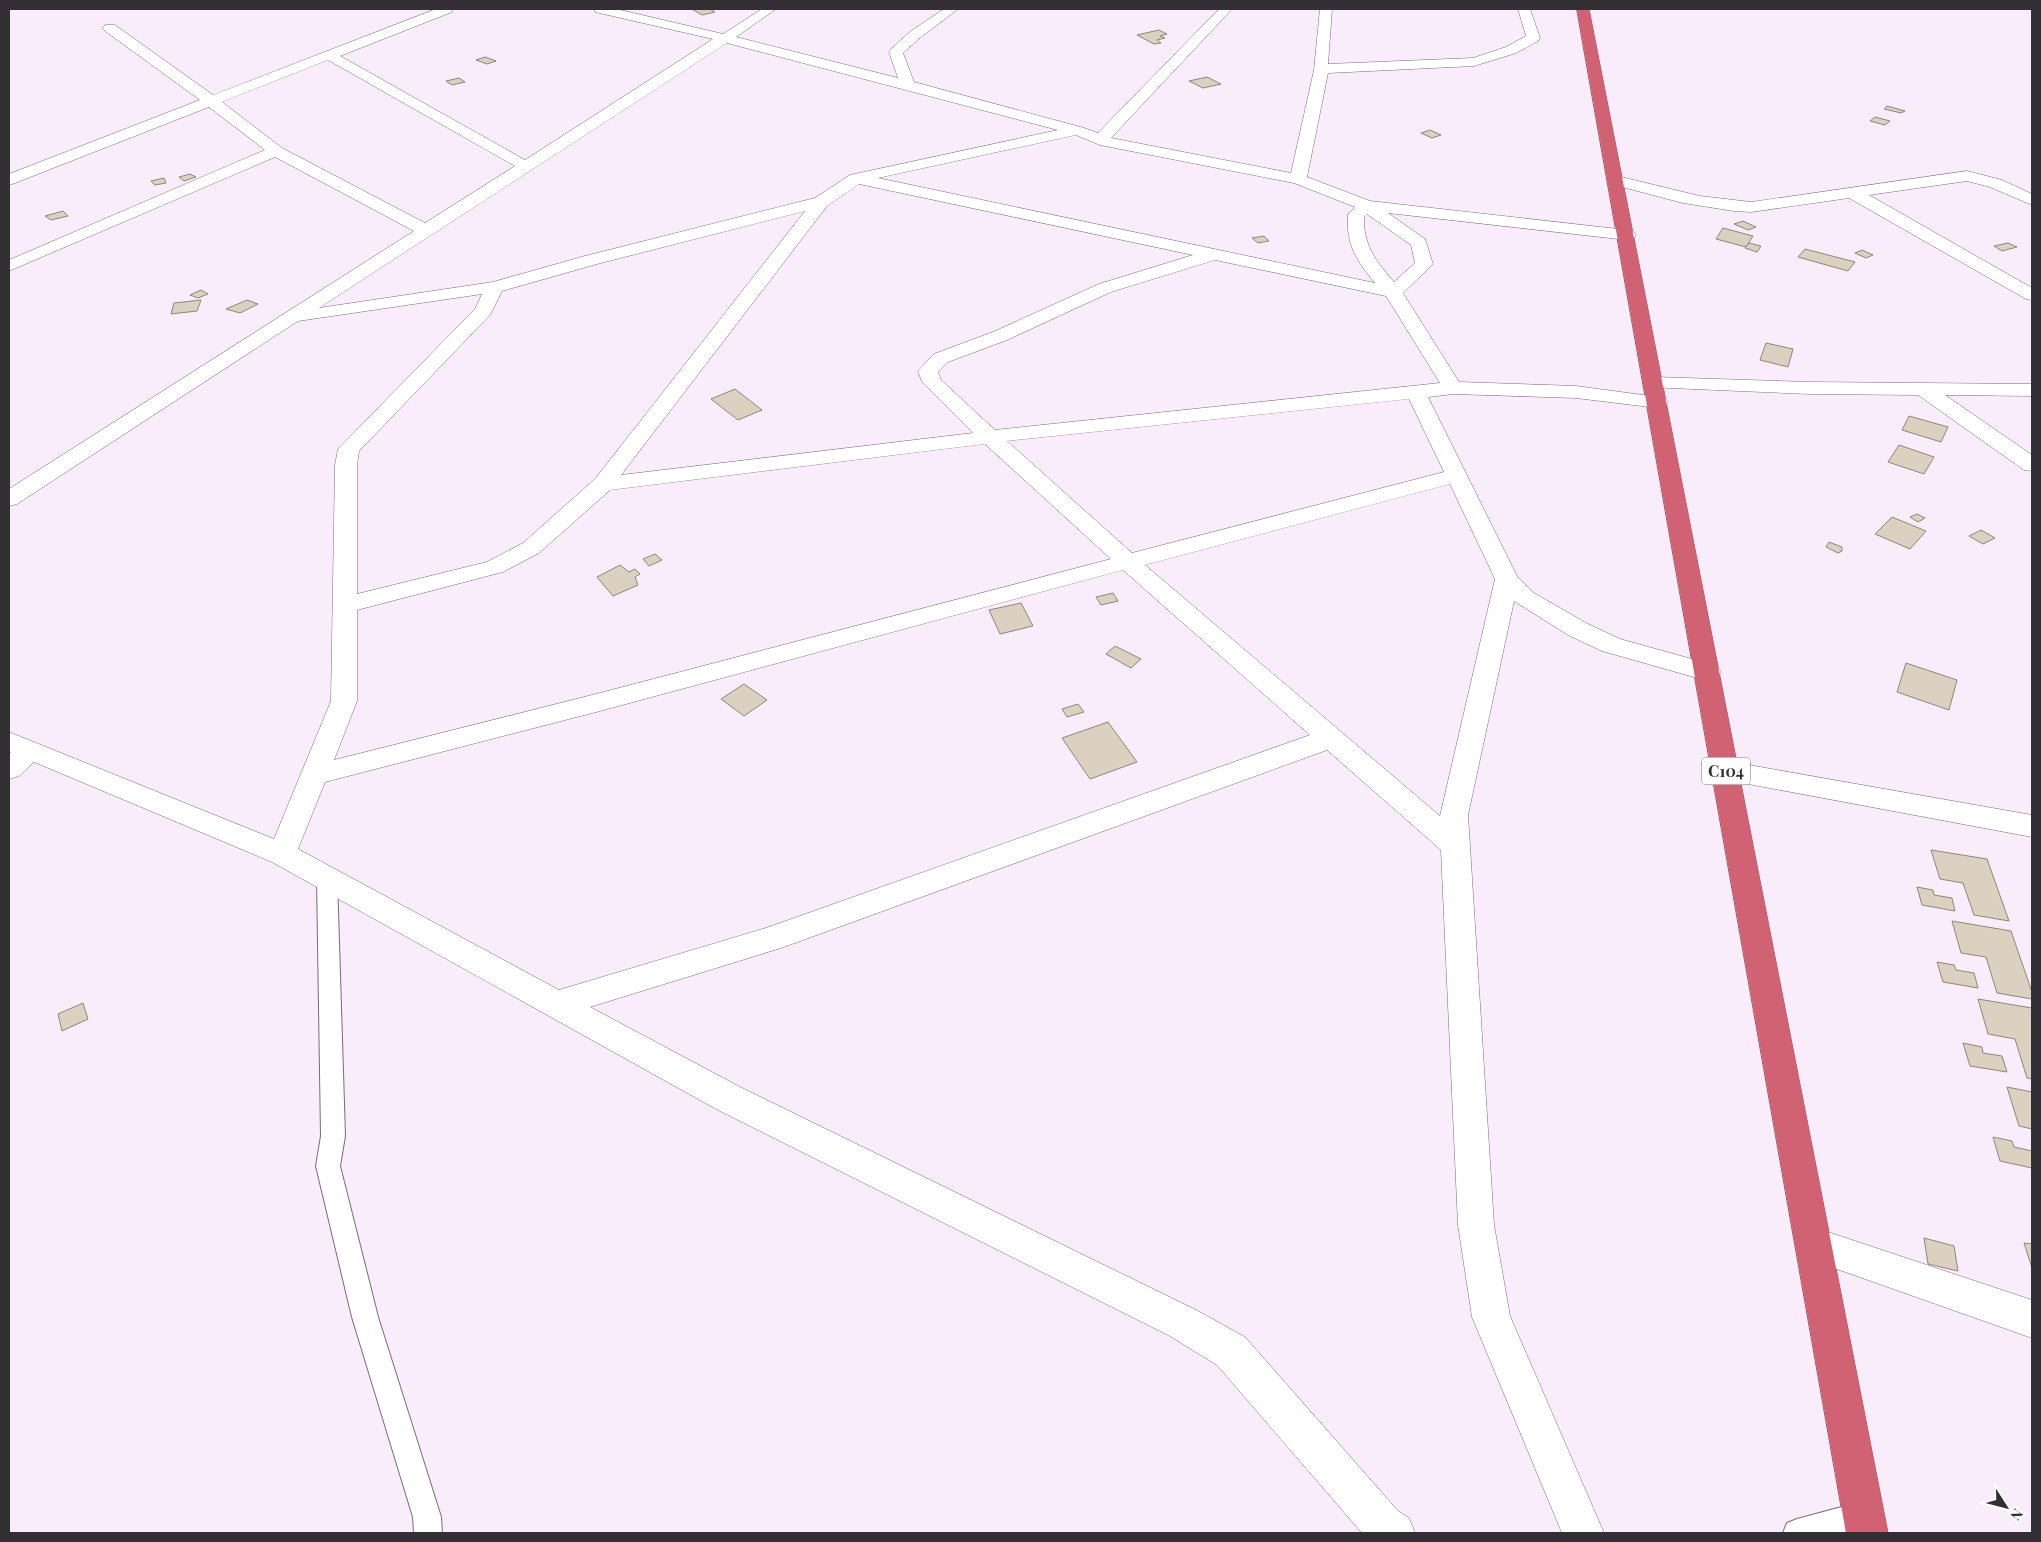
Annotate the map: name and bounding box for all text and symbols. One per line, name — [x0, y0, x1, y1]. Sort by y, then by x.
road number: C104 — [1702, 758, 1750, 784]
north arrow — [1981, 1482, 2031, 1532]
text: N — [2006, 1505, 2028, 1525]

